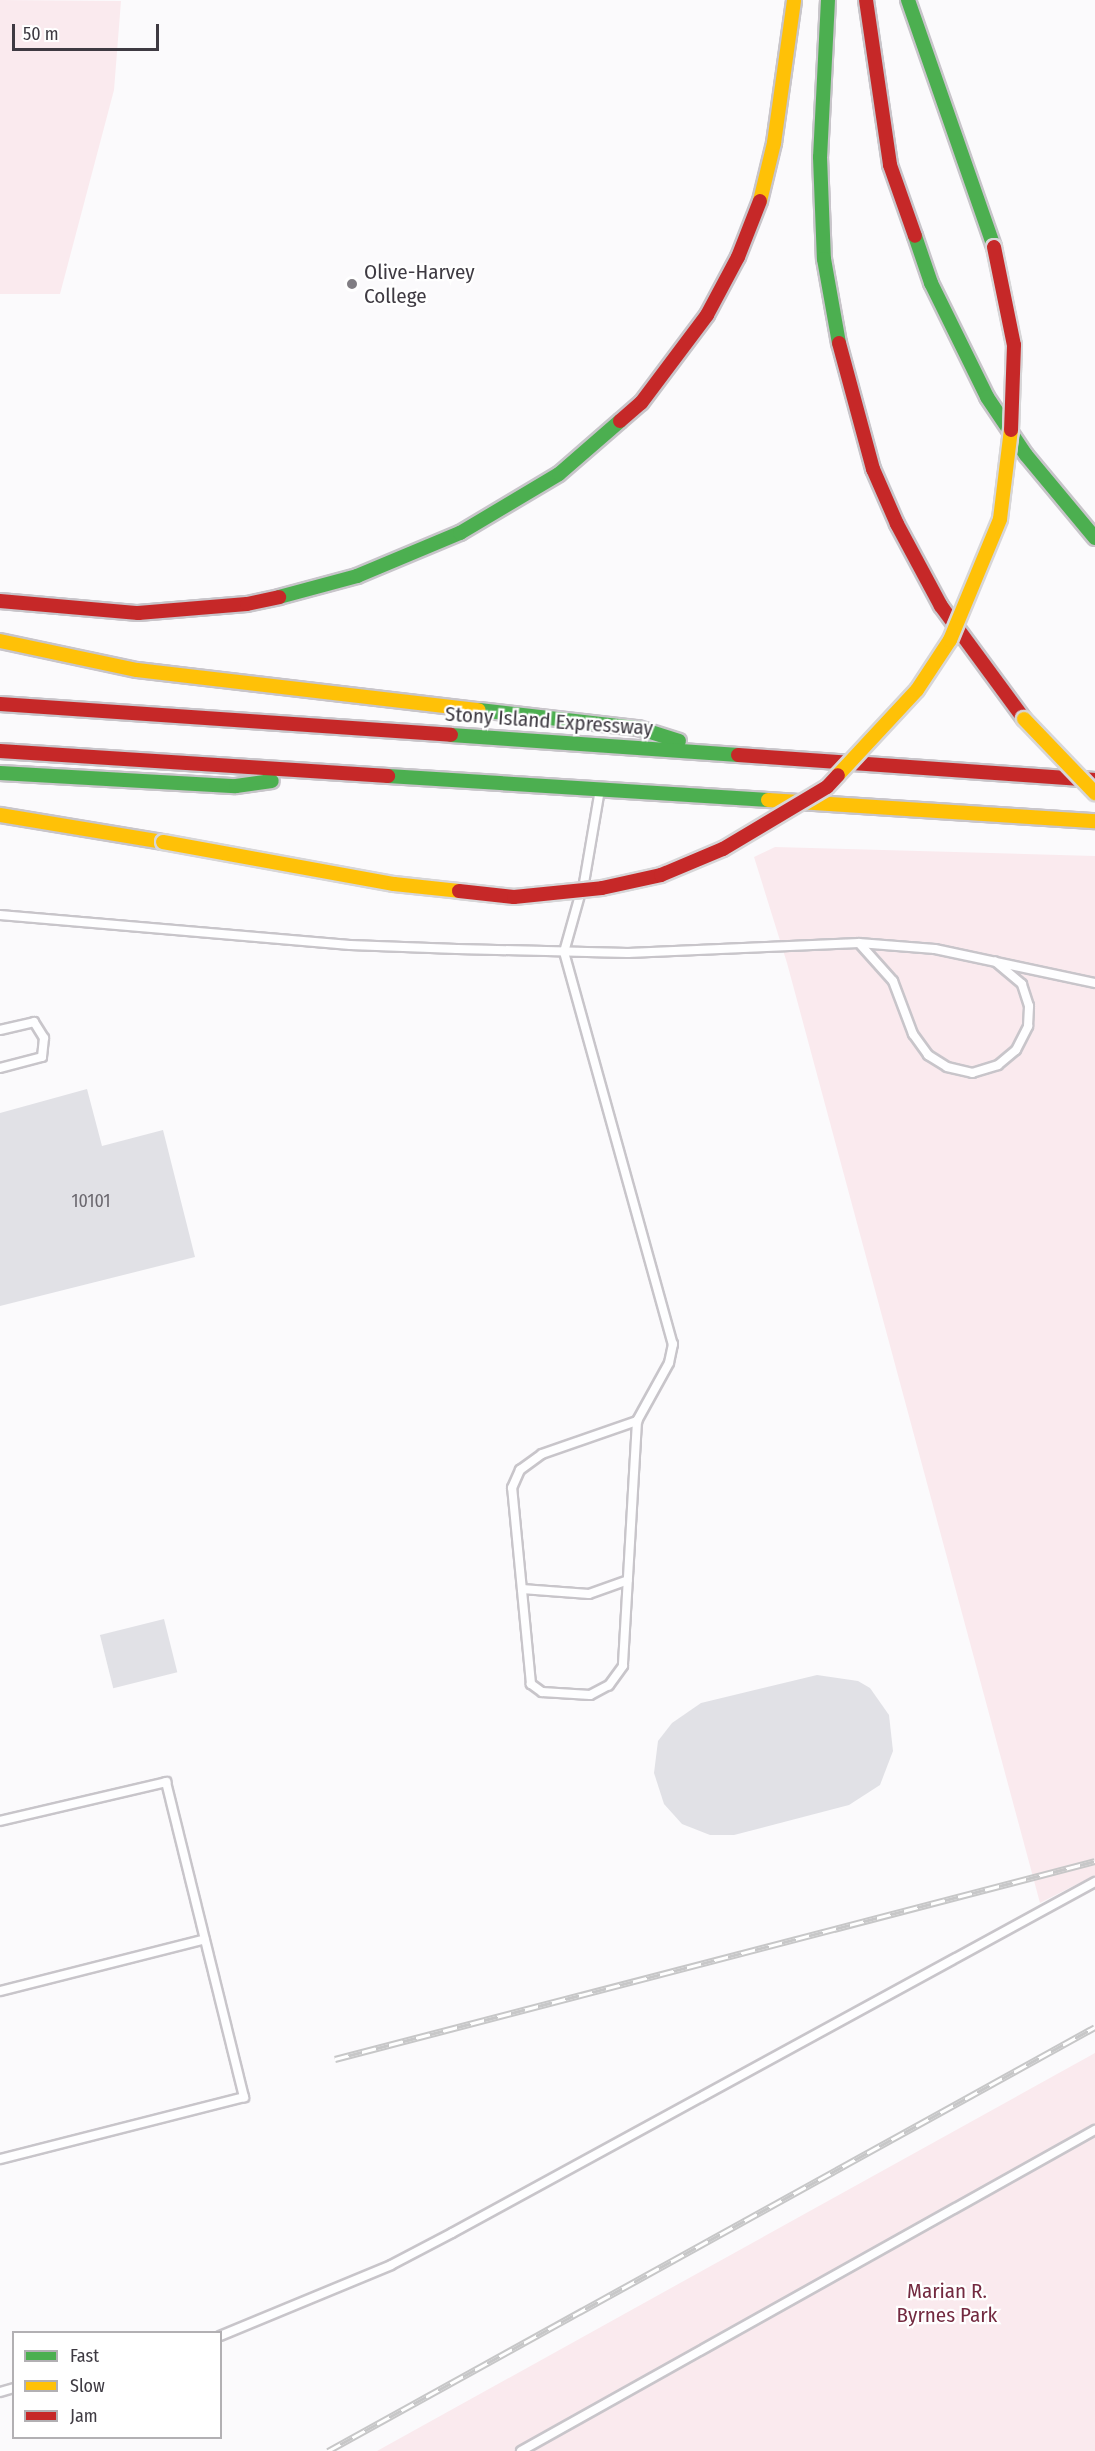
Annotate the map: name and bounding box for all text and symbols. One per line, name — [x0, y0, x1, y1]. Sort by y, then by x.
scale bar — [15, 12, 162, 50]
text: 50 m — [23, 23, 59, 45]
place label: Olive-Harvey College — [364, 259, 475, 309]
marker: Olive-Harvey College — [345, 277, 359, 291]
street label: Stony Island Expressway — [444, 701, 654, 741]
house number: 10101 — [72, 1190, 110, 1212]
park label: Marian R. Byrnes Park — [897, 2278, 997, 2328]
legend — [12, 2331, 222, 2439]
text: Fast — [70, 2345, 99, 2367]
text: Slow — [70, 2375, 105, 2397]
text: Jam — [70, 2405, 98, 2427]

